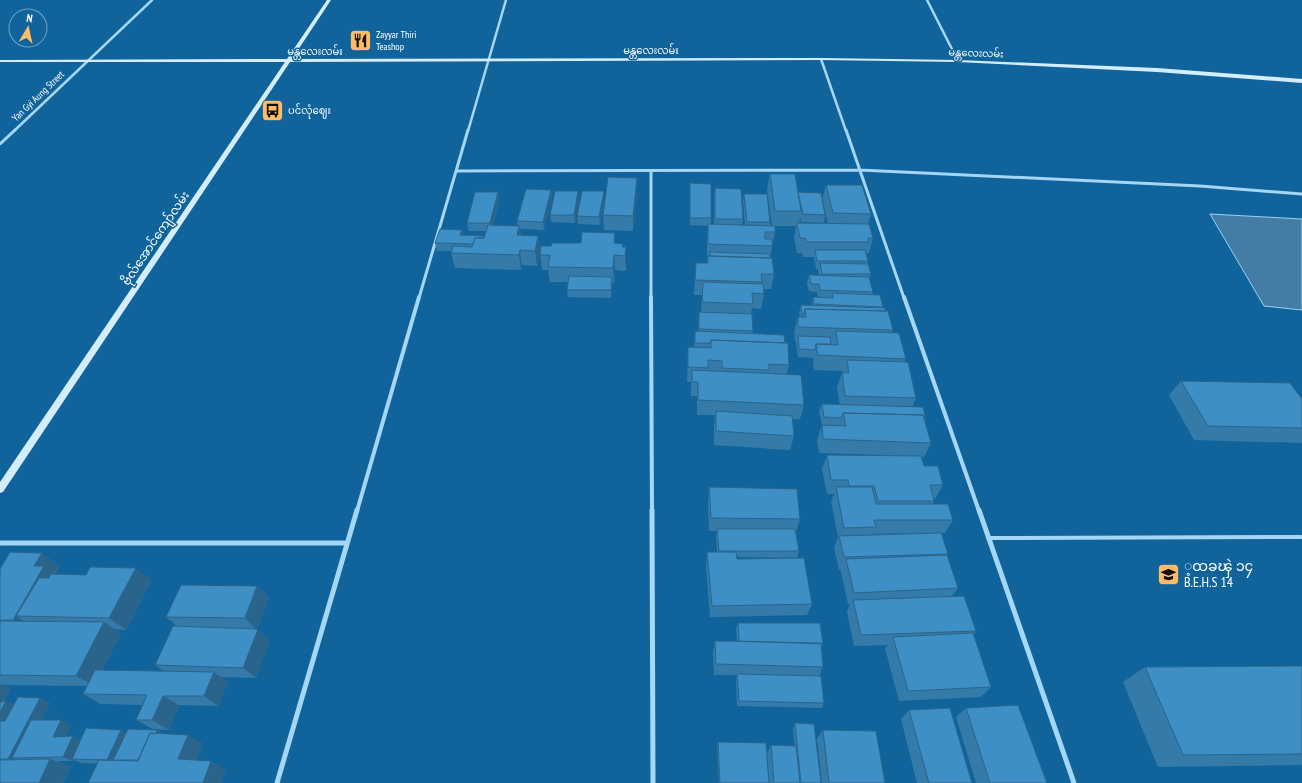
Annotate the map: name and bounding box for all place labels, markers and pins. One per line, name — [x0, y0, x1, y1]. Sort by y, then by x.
restaurant icon: Zayyar Thiri Teashop — [347, 27, 373, 53]
place label: Zayyar Thiri Teashop — [376, 28, 416, 53]
bus stop icon: ပင်လုံဈေး — [259, 97, 285, 123]
place label: ပင်လုံဈေး — [288, 103, 331, 119]
place label: ့ထခၾဲ ၁၄ B.E.H.S 14 — [1184, 557, 1253, 591]
school or university icon: ့ထခၾဲ ၁၄ B.E.H.S 14 — [1156, 561, 1182, 587]

